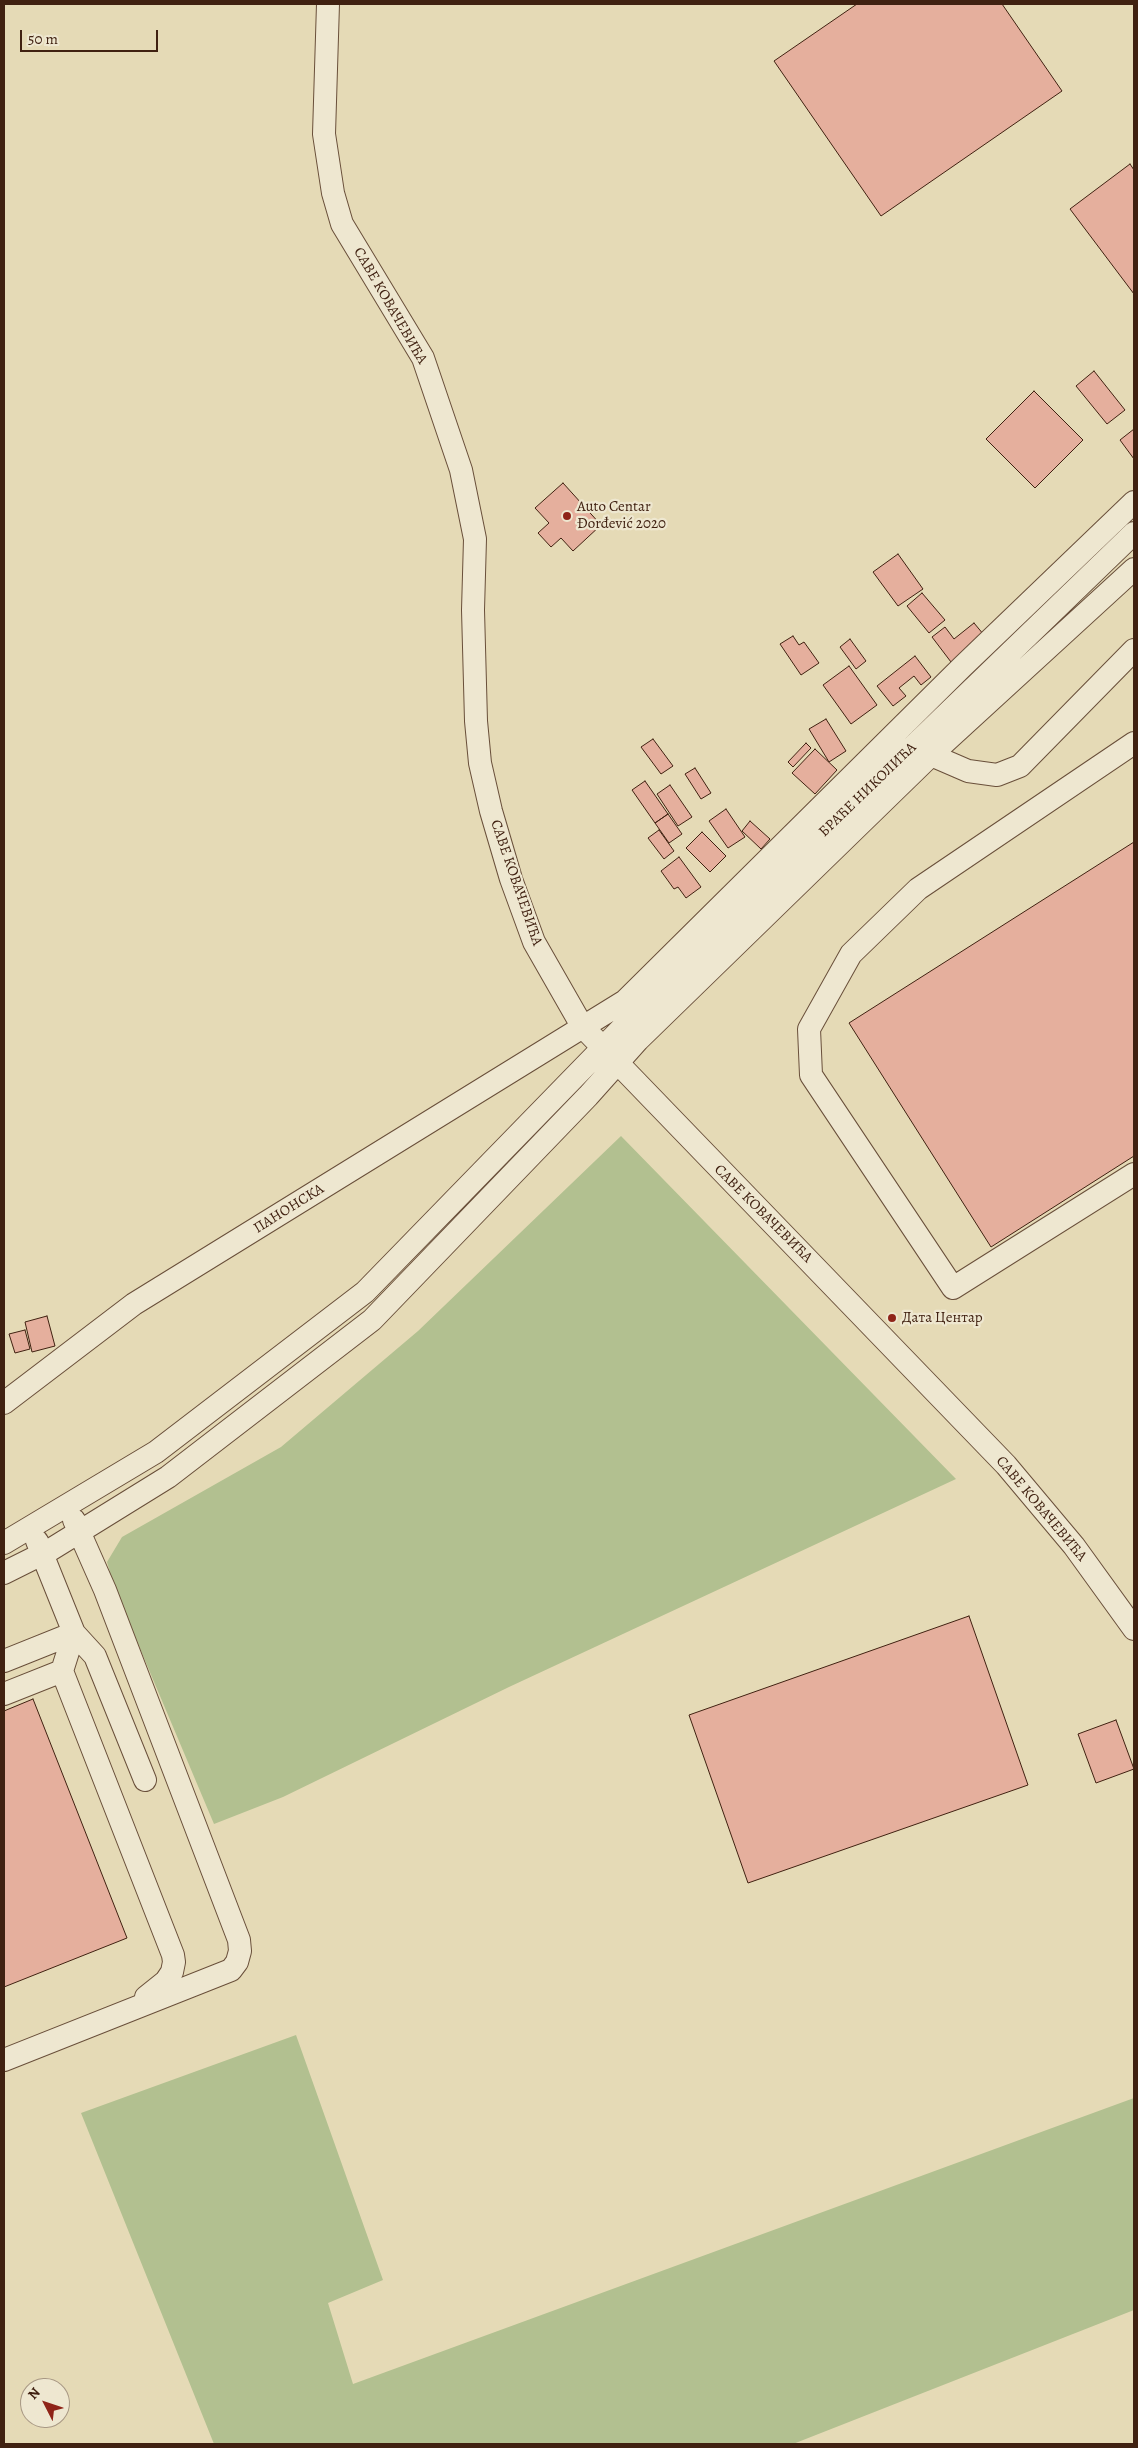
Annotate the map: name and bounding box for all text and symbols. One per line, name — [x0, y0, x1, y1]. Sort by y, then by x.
scale bar — [22, 20, 160, 52]
text: 50 m — [28, 29, 58, 49]
street label: САВЕ КОВАЧЕВИЋА — [349, 244, 431, 368]
place label: Auto Centar Đorđević 2020 — [577, 498, 666, 533]
marker: Auto Centar Đorđević 2020 — [561, 510, 573, 522]
street label: БРАЋЕ НИКОЛИЋА — [816, 739, 920, 841]
street label: САВЕ КОВАЧЕВИЋА — [486, 818, 546, 948]
street label: САВЕ КОВАЧЕВИЋА — [710, 1161, 816, 1267]
street label: ПАНОНСКА — [250, 1180, 328, 1238]
place label: Дата Центар — [902, 1309, 983, 1327]
marker: Дата Центар — [886, 1312, 898, 1324]
street label: САВЕ КОВАЧЕВИЋА — [992, 1453, 1090, 1565]
north arrow — [20, 2378, 70, 2428]
text: N — [24, 2383, 45, 2404]

